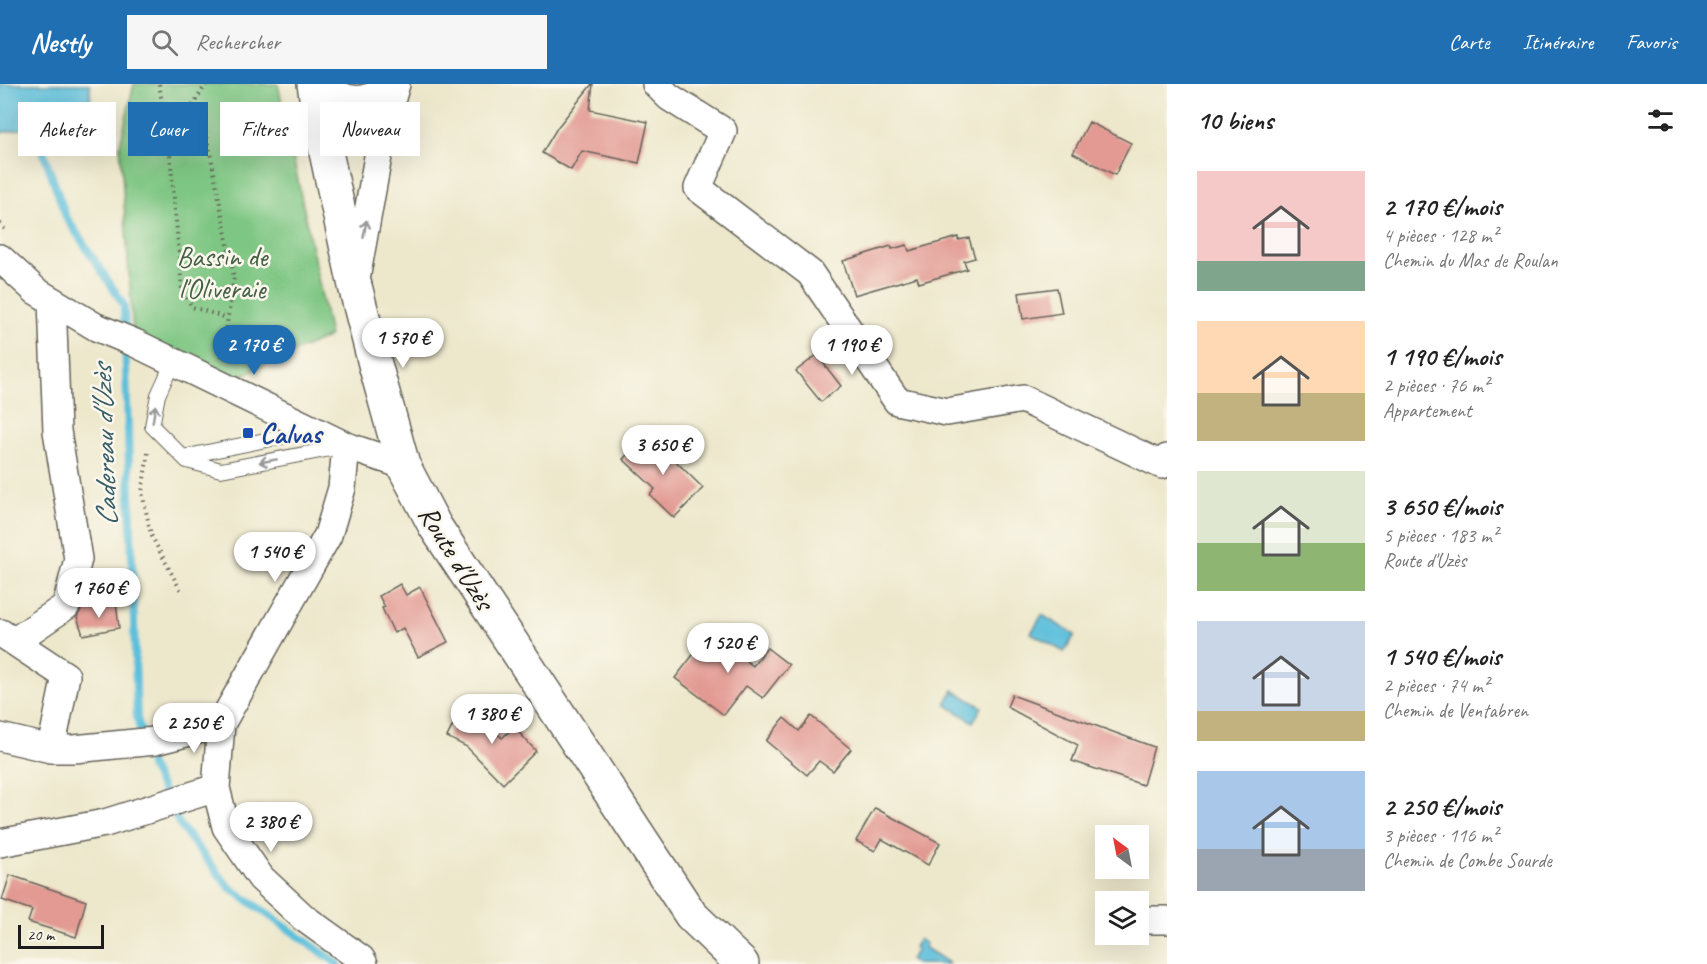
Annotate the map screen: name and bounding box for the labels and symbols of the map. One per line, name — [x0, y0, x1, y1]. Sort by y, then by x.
one-way arrow — [360, 220, 371, 239]
park label: Bassin de l'Oliveraie — [177, 239, 269, 306]
pin: 1 570 € — [348, 318, 458, 369]
pin: 2 170 € — [199, 325, 309, 376]
pin: 1 190 € — [797, 325, 907, 376]
water label: Cadereau d'Uzès — [82, 359, 126, 527]
one-way arrow — [149, 404, 160, 424]
place label: Calvas — [260, 416, 325, 451]
pin: 3 650 € — [608, 425, 718, 476]
marker: Calvas — [241, 426, 255, 440]
one-way arrow — [259, 456, 279, 467]
street label: Route d'Uzès — [411, 499, 504, 618]
pin: 1 540 € — [220, 532, 330, 583]
pin: 1 760 € — [44, 568, 154, 619]
pin: 1 520 € — [673, 623, 783, 674]
pin: 1 380 € — [437, 694, 547, 745]
pin: 2 250 € — [139, 703, 249, 754]
pin: 2 380 € — [216, 802, 326, 853]
north arrow — [1095, 825, 1149, 879]
scale bar — [18, 922, 104, 950]

